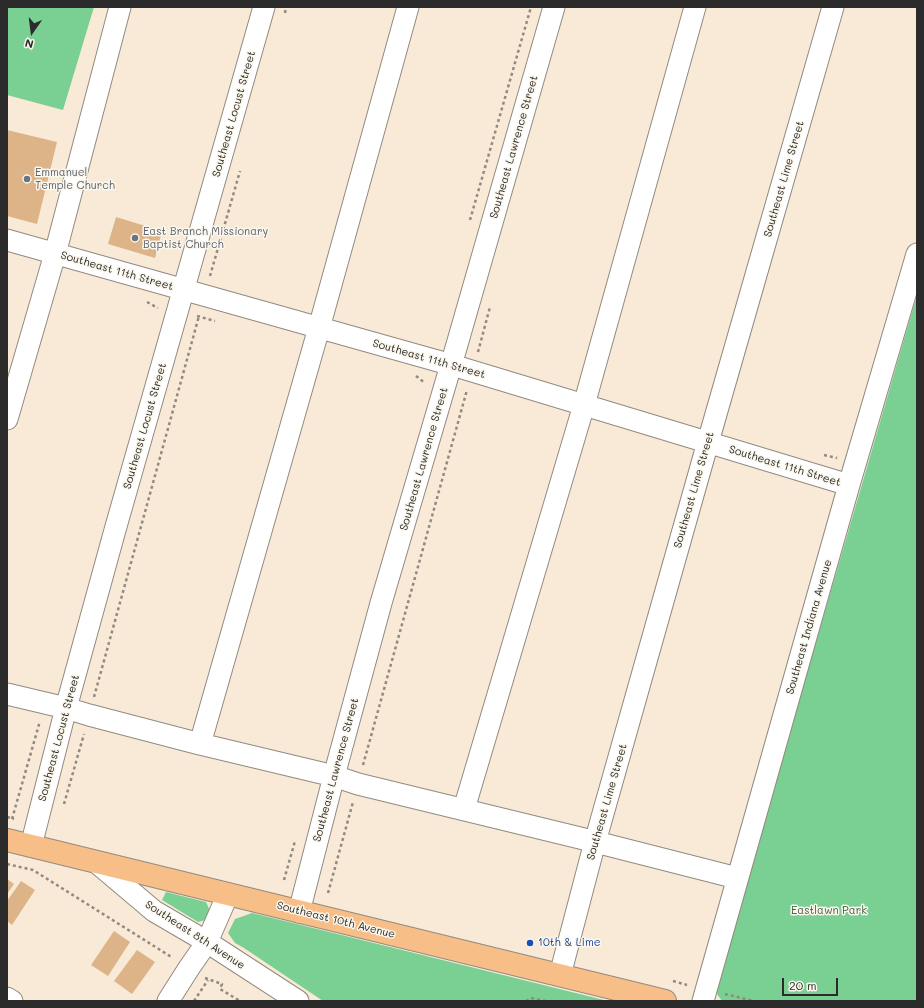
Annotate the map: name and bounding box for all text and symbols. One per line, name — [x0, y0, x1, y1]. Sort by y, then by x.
north arrow — [12, 12, 52, 52]
text: N — [23, 36, 35, 52]
street label: Southeast Locust Street — [210, 49, 258, 179]
street label: Southeast Lawrence Street — [487, 74, 541, 220]
street label: Southeast Lime Street — [761, 119, 807, 239]
place label: Emmanuel Temple Church — [35, 166, 115, 192]
marker: Emmanuel Temple Church — [22, 174, 32, 184]
place label: East Branch Missionary Baptist Church — [143, 225, 268, 251]
marker: East Branch Missionary Baptist Church — [130, 233, 140, 243]
street label: Southeast 11th Street — [59, 249, 175, 293]
street label: Southeast 11th Street — [371, 337, 487, 381]
street label: Southeast Locust Street — [121, 361, 169, 491]
street label: Southeast Lawrence Street — [397, 386, 451, 532]
street label: Southeast Lime Street — [671, 430, 717, 550]
street label: Southeast 11th Street — [727, 443, 843, 489]
street label: Southeast Indiana Avenue — [783, 558, 835, 696]
street label: Southeast Locust Street — [36, 673, 82, 803]
street label: Southeast Lawrence Street — [310, 697, 362, 843]
street label: Southeast Lime Street — [584, 742, 630, 862]
street label: Southeast 8th Avenue — [143, 898, 247, 972]
street label: Southeast 10th Avenue — [275, 899, 397, 941]
park label: Eastlawn Park — [791, 904, 867, 918]
place label: 10th & Lime — [538, 936, 600, 950]
marker: 10th & Lime — [525, 938, 535, 948]
scale bar — [784, 970, 840, 996]
text: 20 m — [789, 977, 817, 993]

